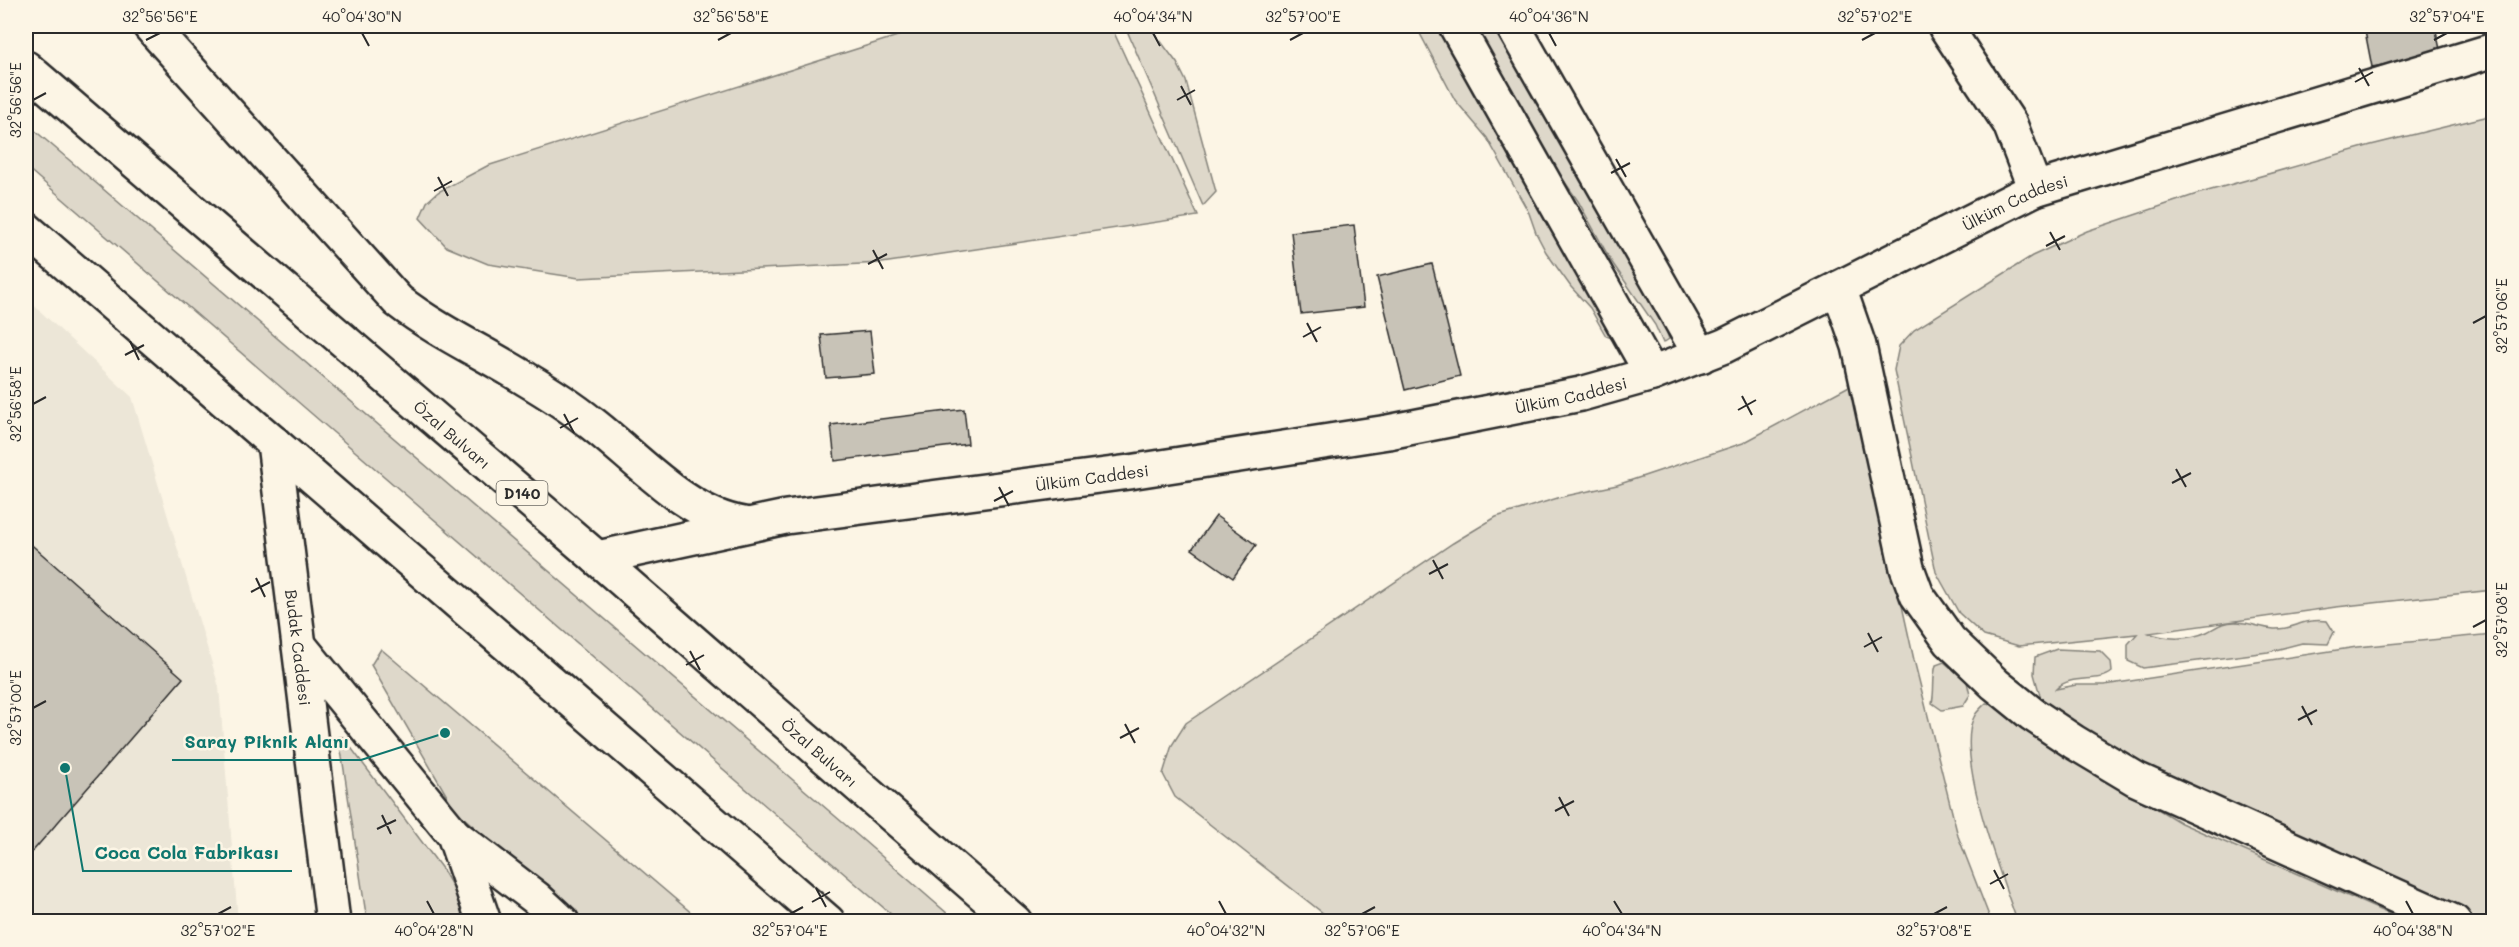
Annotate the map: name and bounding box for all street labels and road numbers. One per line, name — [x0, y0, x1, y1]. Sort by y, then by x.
street label: Ülküm Caddesi — [1958, 169, 2070, 235]
street label: Ülküm Caddesi — [1513, 371, 1629, 417]
street label: Özal Bulvarı — [410, 395, 495, 473]
street label: Ülküm Caddesi — [1034, 459, 1150, 495]
road number: D140 — [496, 481, 548, 505]
street label: Budak Caddesi — [282, 588, 317, 707]
street label: Özal Bulvarı — [777, 713, 863, 791]

